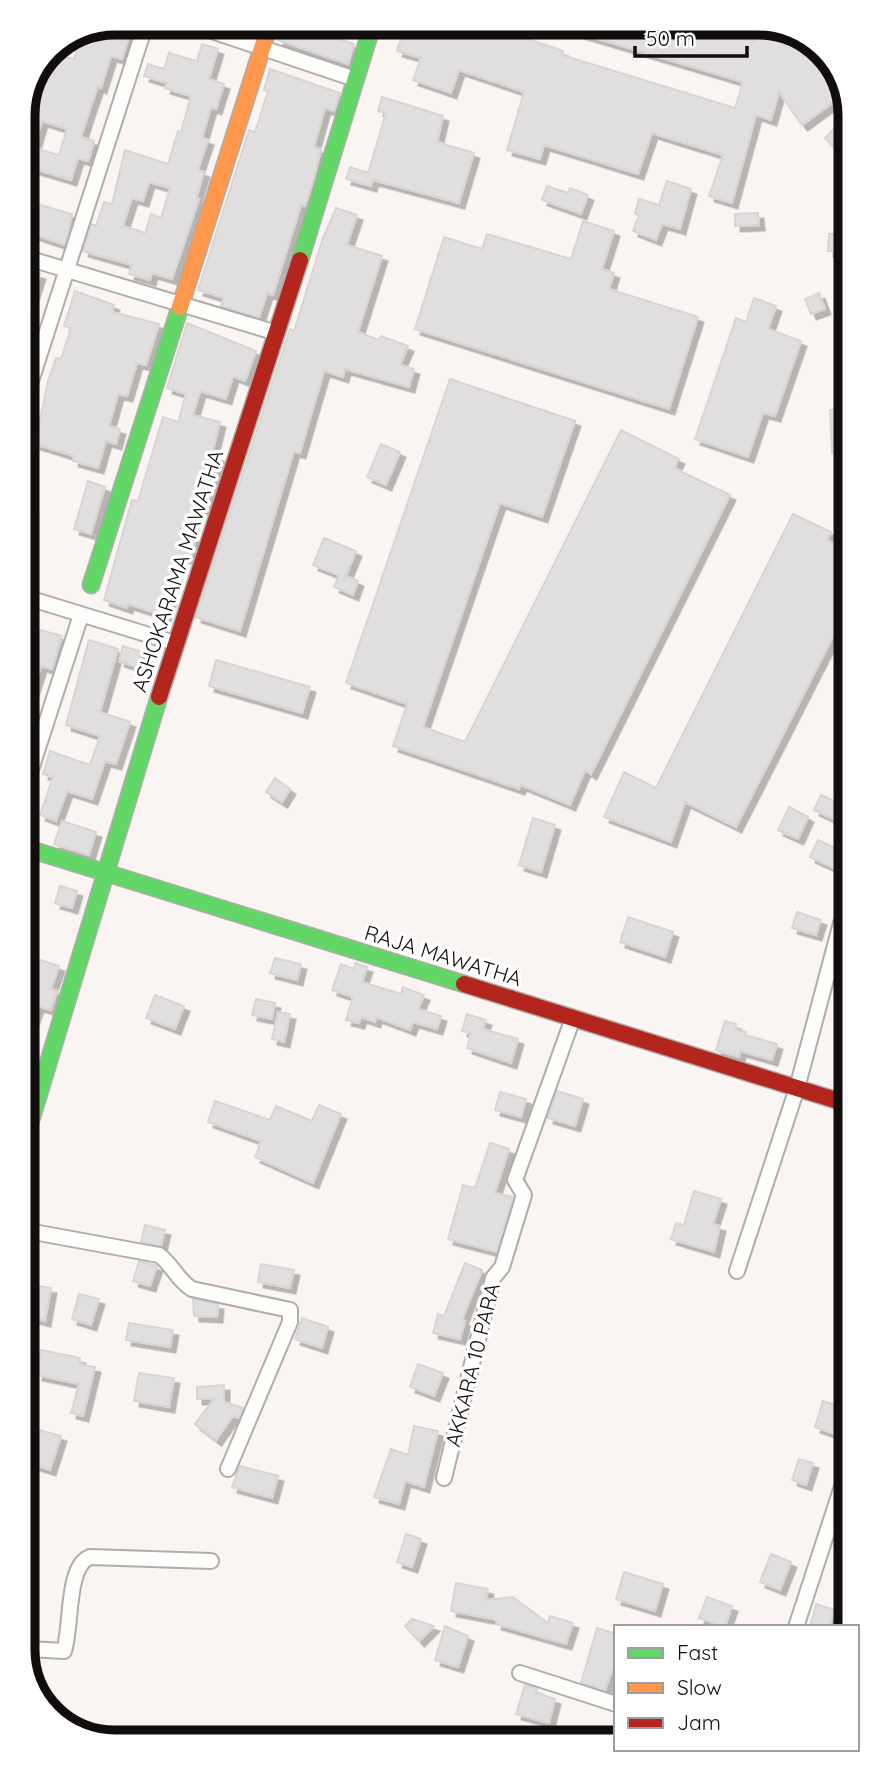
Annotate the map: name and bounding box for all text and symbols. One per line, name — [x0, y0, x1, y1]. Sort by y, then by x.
scale bar — [635, 14, 747, 58]
text: 50 m — [646, 25, 695, 51]
street label: ASHOKARAMA MAWATHA — [126, 446, 228, 695]
street label: RAJA MAWATHA — [362, 919, 525, 991]
street label: AKKARA 10 PARA — [439, 1280, 505, 1449]
legend — [614, 1625, 859, 1751]
text: Fast — [677, 1639, 718, 1665]
text: Slow — [677, 1674, 722, 1700]
text: Jam — [677, 1709, 721, 1735]

